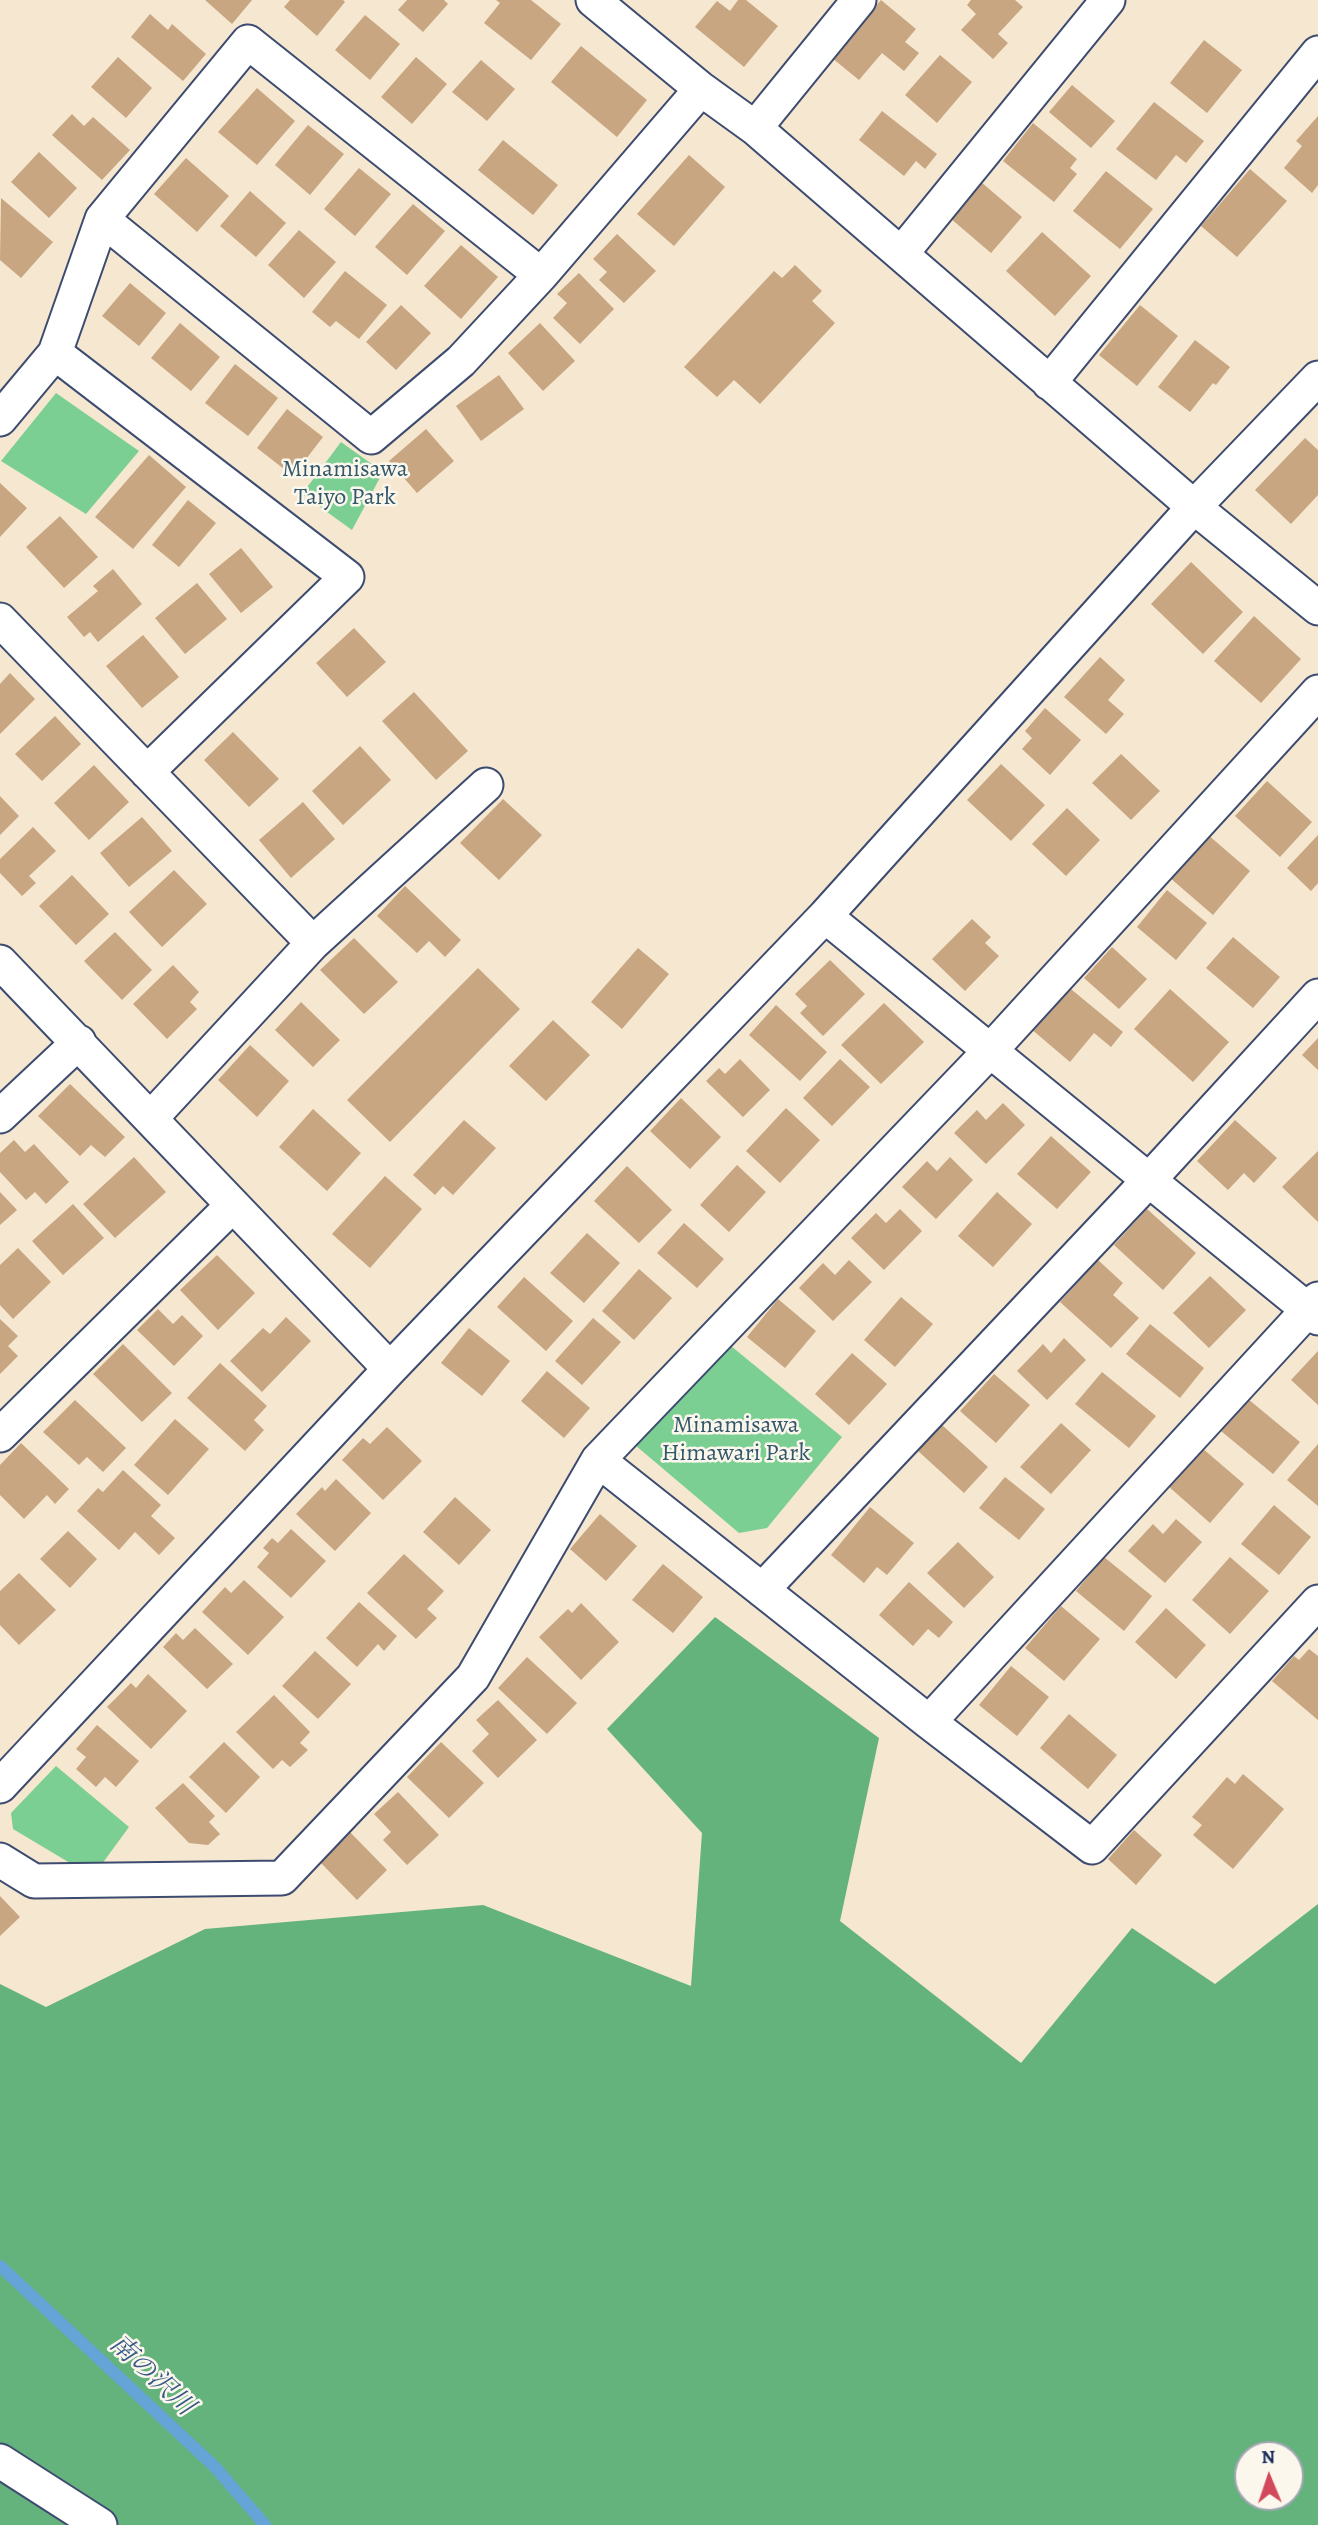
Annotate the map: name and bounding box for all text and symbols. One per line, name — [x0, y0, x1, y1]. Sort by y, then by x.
park label: Minamisawa Taiyo Park — [282, 456, 408, 512]
park label: Minamisawa Himawari Park — [662, 1412, 810, 1468]
water label: 南の沢川 — [102, 2329, 200, 2423]
north arrow — [1234, 2441, 1304, 2511]
text: N — [1261, 2444, 1276, 2470]

